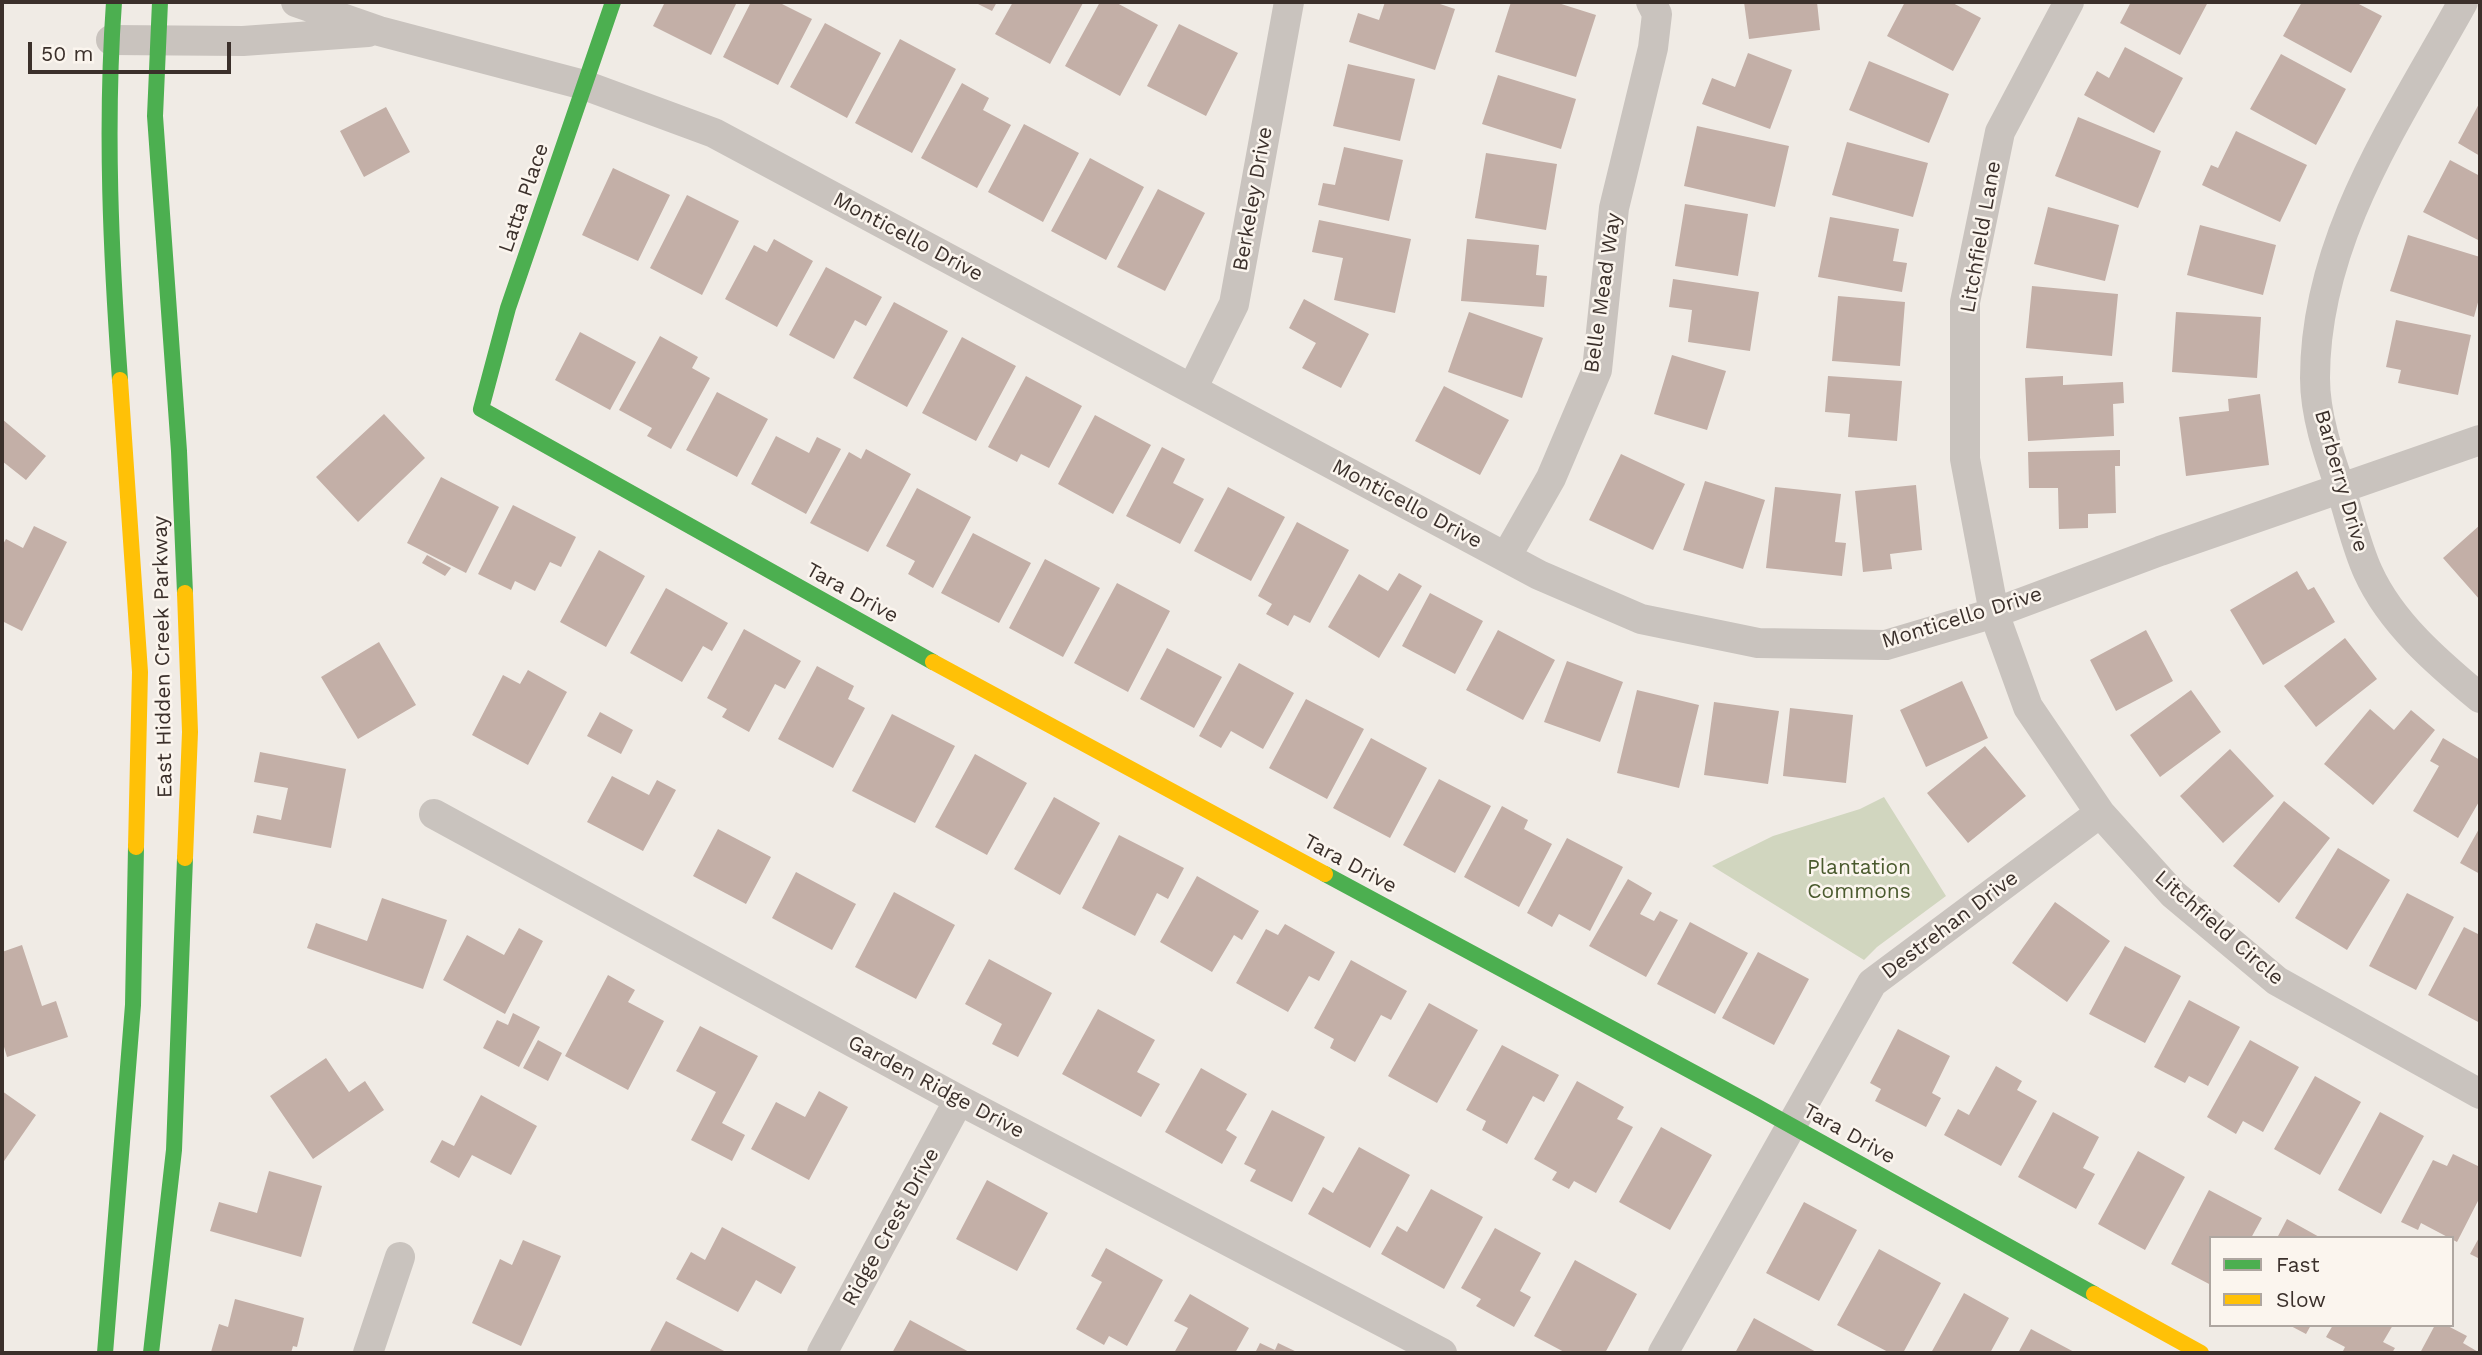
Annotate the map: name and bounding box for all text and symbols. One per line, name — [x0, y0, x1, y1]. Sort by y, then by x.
scale bar — [32, 28, 234, 72]
text: 50 m — [41, 41, 93, 66]
street label: Berkeley Drive — [1228, 125, 1278, 273]
street label: Latta Place — [493, 140, 555, 256]
street label: Litchfield Lane — [1955, 159, 2007, 315]
street label: Monticello Drive — [829, 187, 987, 287]
street label: Belle Mead Way — [1579, 211, 1627, 375]
street label: Barberry Drive — [2309, 407, 2373, 555]
street label: Monticello Drive — [1328, 454, 1486, 554]
street label: East Hidden Creek Parkway — [148, 516, 178, 798]
street label: Tara Drive — [801, 557, 903, 629]
street label: Monticello Drive — [1879, 582, 2045, 654]
street label: Tara Drive — [1299, 829, 1401, 899]
park label: Plantation Commons — [1807, 855, 1911, 905]
street label: Destrehan Drive — [1877, 865, 2023, 985]
street label: Litchfield Circle — [2149, 865, 2289, 991]
street label: Garden Ridge Drive — [844, 1030, 1028, 1144]
street label: Tara Drive — [1798, 1098, 1900, 1170]
street label: Ridge Crest Drive — [837, 1143, 945, 1311]
legend — [2209, 1236, 2454, 1327]
text: Fast — [2276, 1252, 2320, 1277]
text: Slow — [2276, 1287, 2326, 1312]

